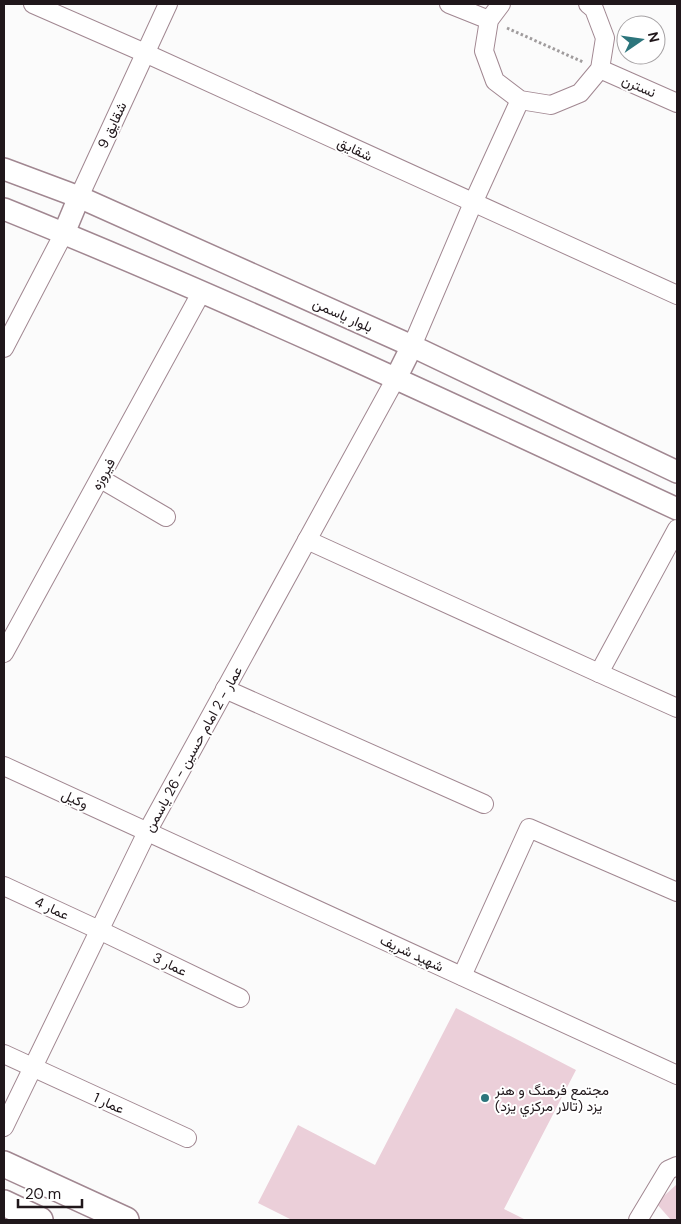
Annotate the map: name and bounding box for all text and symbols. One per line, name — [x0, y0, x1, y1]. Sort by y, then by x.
north arrow — [616, 15, 666, 65]
text: N — [644, 30, 664, 44]
street label: نسترن — [619, 71, 659, 101]
street label: شقایق 9 — [93, 99, 131, 151]
street label: شقایق — [335, 133, 375, 165]
street label: بلوار یاسمن — [310, 294, 376, 336]
street label: فیروزه — [87, 455, 119, 493]
street label: عمار - 2 امام حسین - 26 یاسمن — [140, 663, 246, 835]
street label: وکیل — [59, 785, 91, 813]
street label: عمار 4 — [32, 892, 72, 924]
street label: شهید شریف — [377, 930, 447, 976]
street label: عمار 3 — [150, 948, 190, 980]
place label: مجتمع فرهنگ و هنر یزد (تالار مركزي یزد) — [494, 1081, 609, 1118]
street label: عمار 1 — [91, 1088, 127, 1118]
marker: مجتمع فرهنگ و هنر یزد (تالار مركزي یزد) — [479, 1092, 491, 1104]
scale bar — [18, 1176, 81, 1208]
text: 20 m — [25, 1184, 61, 1204]

